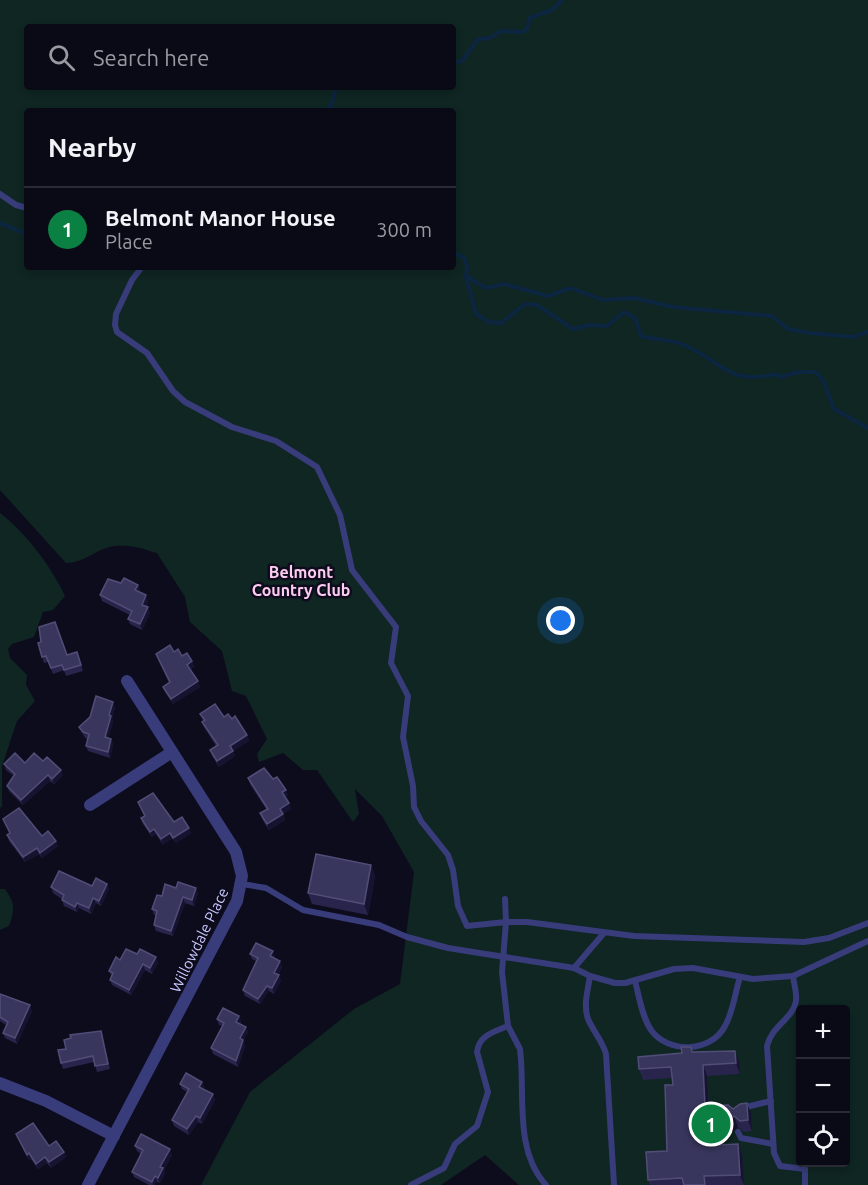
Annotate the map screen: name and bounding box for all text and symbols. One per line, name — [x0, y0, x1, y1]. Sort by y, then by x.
search box — [24, 24, 456, 90]
icon: search — [45, 41, 78, 74]
text: Search here — [93, 45, 209, 70]
text: Nearby — [48, 133, 136, 162]
text: Belmont Manor House — [105, 205, 336, 230]
text: 1 — [62, 218, 73, 241]
text: 300 m — [376, 218, 432, 241]
text: Place — [105, 230, 153, 253]
district label: Belmont Country Club — [252, 563, 350, 599]
your location — [546, 606, 575, 635]
street label: Willowdale Place — [166, 885, 232, 995]
map controls — [796, 1005, 850, 1167]
button: + — [796, 1005, 850, 1059]
button: − — [796, 1059, 850, 1113]
pin: 1 — [692, 1102, 730, 1146]
button: locate — [796, 1113, 850, 1167]

